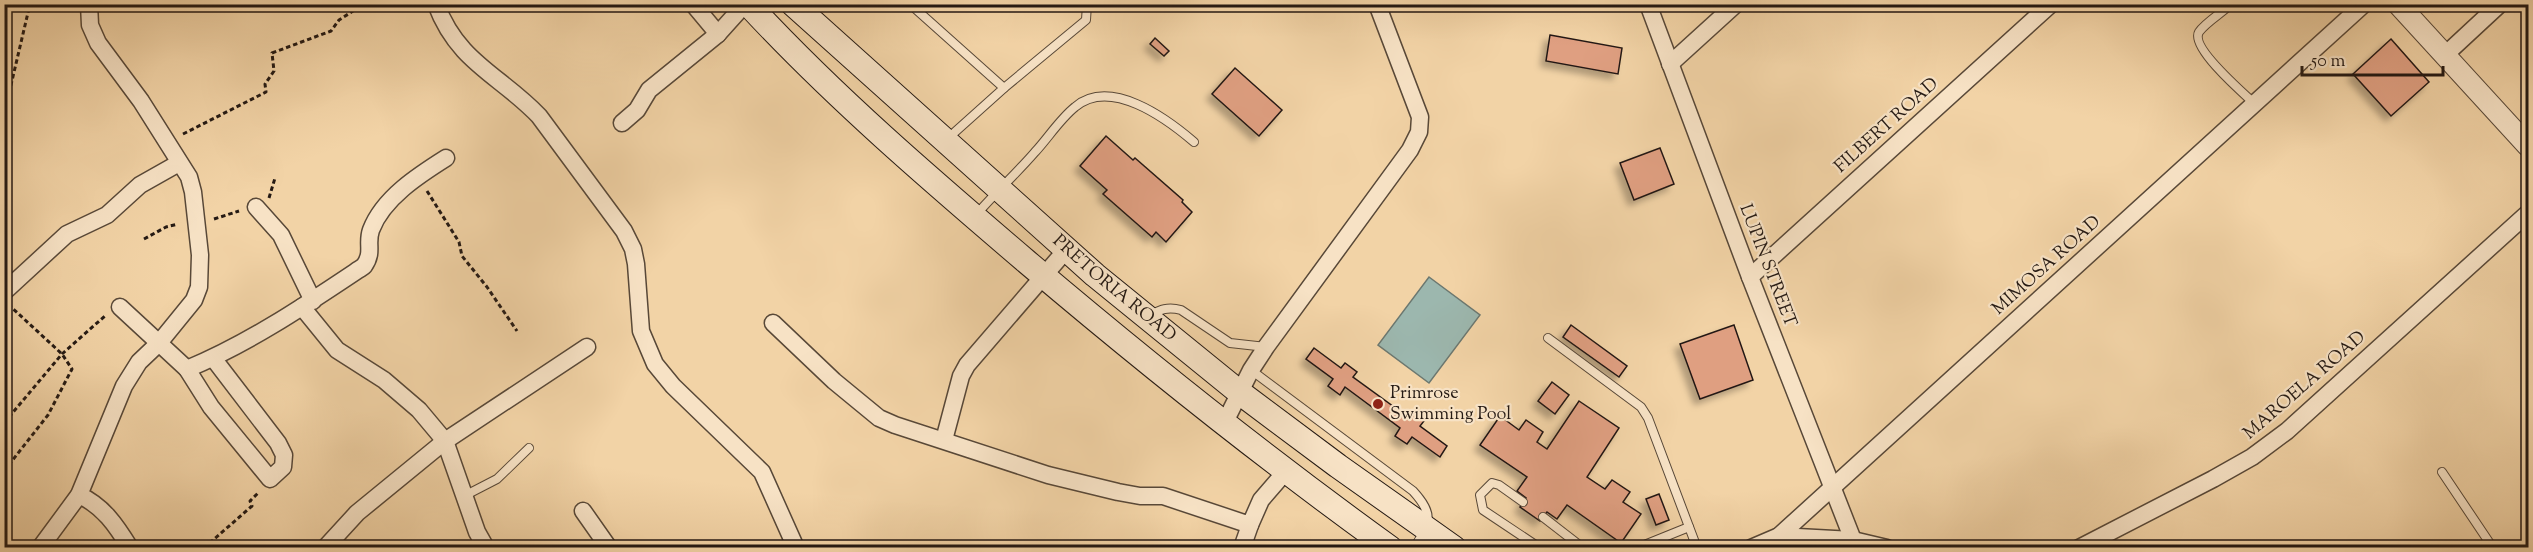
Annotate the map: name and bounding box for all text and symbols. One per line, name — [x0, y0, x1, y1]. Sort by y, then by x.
scale bar — [2302, 39, 2443, 77]
text: 50 m — [2310, 49, 2346, 75]
street label: FILBERT ROAD — [1829, 72, 1945, 180]
street label: LUPIN STREET — [1732, 201, 1803, 332]
street label: MIMOSA ROAD — [1987, 210, 2107, 322]
street label: PRETORIA ROAD — [1046, 229, 1181, 349]
street label: MAROELA ROAD — [2238, 325, 2372, 447]
place label: Primrose Swimming Pool — [1390, 381, 1511, 428]
marker: Primrose Swimming Pool — [1371, 397, 1385, 411]

